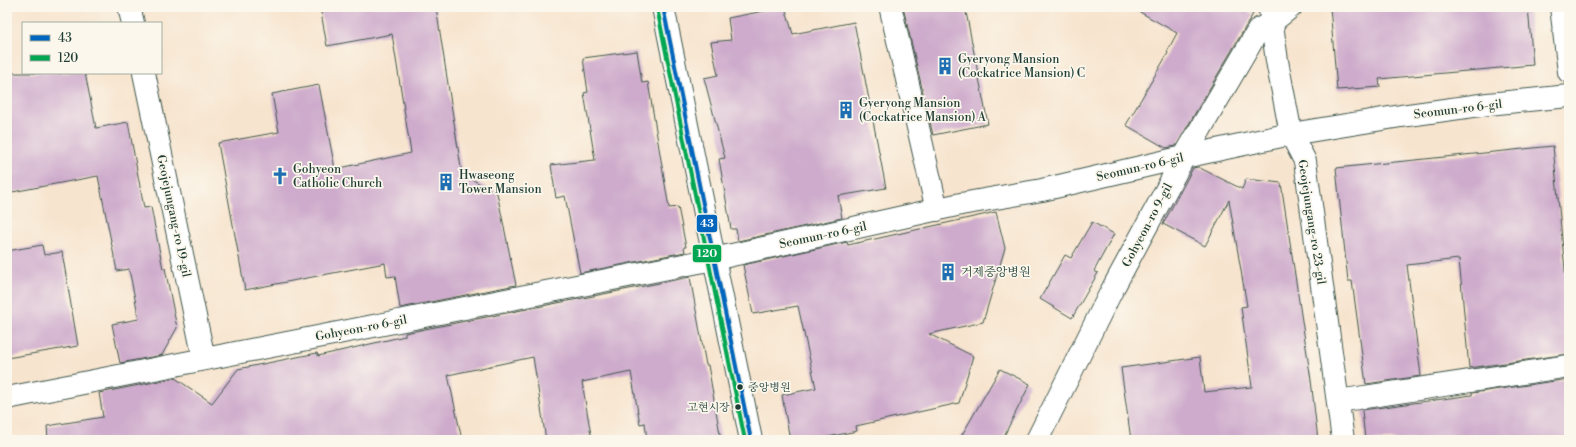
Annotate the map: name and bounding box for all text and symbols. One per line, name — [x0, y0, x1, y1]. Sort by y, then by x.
legend — [22, 22, 162, 74]
text: 43 — [58, 31, 72, 46]
text: 120 — [58, 51, 78, 66]
place label: Gyeryong Mansion (Cockatrice Mansion) C — [958, 52, 1085, 81]
building icon: Gyeryong Mansion (Cockatrice Mansion) C — [935, 56, 955, 76]
place label: Gyeryong Mansion (Cockatrice Mansion) A — [859, 96, 987, 125]
street label: Seomun-ro 6-gil — [1413, 97, 1504, 122]
building icon: Gyeryong Mansion (Cockatrice Mansion) A — [836, 100, 856, 120]
street label: Seomun-ro 6-gil — [1095, 150, 1186, 185]
street label: Geojejungang-ro 19-gil — [153, 154, 194, 279]
street label: Geojejungang-ro 23-gil — [1294, 159, 1329, 286]
place label: Gohyeon Catholic Church — [293, 162, 382, 191]
church icon: Gohyeon Catholic Church — [270, 166, 290, 186]
place label: Hwaseong Tower Mansion — [459, 168, 542, 197]
building icon: Hwaseong Tower Mansion — [436, 172, 456, 192]
street label: Gohyeon-ro 9-gil — [1119, 180, 1176, 270]
line badge: 43 — [696, 214, 718, 233]
text: 43 — [700, 217, 714, 231]
street label: Seomun-ro 6-gil — [778, 219, 869, 252]
line badge: 120 — [692, 244, 722, 263]
text: 120 — [697, 247, 717, 261]
building icon: 거제중앙병원 — [938, 262, 958, 282]
place label: 거제중앙병원 — [961, 265, 1031, 280]
street label: Gohyeon-ro 6-gil — [314, 312, 409, 345]
place label: 중앙병원 — [748, 381, 791, 395]
marker: 중앙병원 — [735, 382, 745, 392]
place label: 고현시장 — [687, 401, 730, 415]
marker: 고현시장 — [733, 402, 743, 412]

